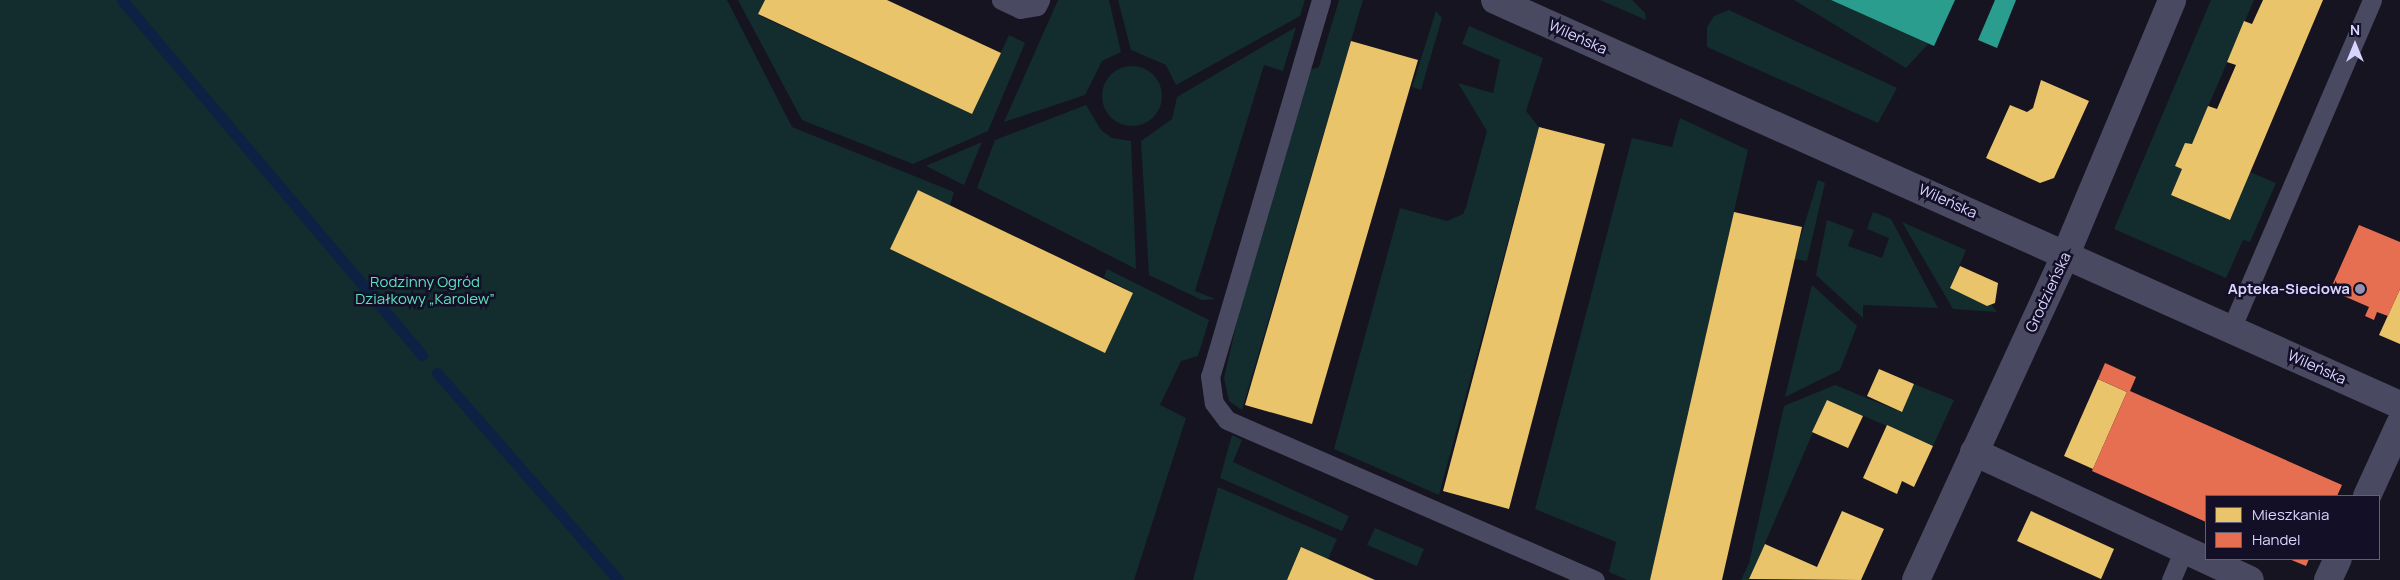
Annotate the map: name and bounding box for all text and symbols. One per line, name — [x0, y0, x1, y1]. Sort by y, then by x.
street label: Wileńska — [1546, 16, 1610, 58]
north arrow — [2330, 20, 2380, 70]
text: N — [2350, 20, 2360, 39]
street label: Wileńska — [1916, 180, 1980, 222]
street label: Grodzieńska — [2022, 249, 2074, 335]
park label: Rodzinny Ogród Działkowy „Karolew” — [355, 272, 495, 307]
place label: Apteka-Sieciowa — [2228, 280, 2350, 298]
marker: Apteka-Sieciowa — [2354, 283, 2366, 295]
street label: Wileńska — [2285, 346, 2349, 388]
legend — [2205, 495, 2380, 560]
text: Mieszkania — [2252, 504, 2329, 525]
text: Handel — [2252, 529, 2301, 550]

